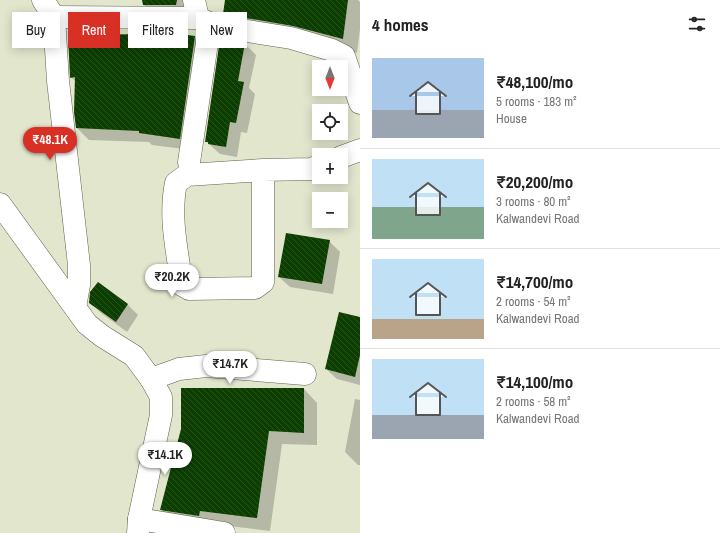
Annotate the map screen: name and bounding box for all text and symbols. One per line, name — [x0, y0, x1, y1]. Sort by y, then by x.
chip: Buy — [12, 12, 60, 48]
chip: Rent — [68, 12, 120, 48]
chip: Filters — [128, 12, 188, 48]
chip: New — [196, 12, 247, 48]
text: 4 homes — [372, 13, 429, 36]
icon: filters — [686, 13, 708, 35]
north arrow — [312, 60, 348, 96]
map controls — [312, 60, 348, 228]
text: ₹48,100/mo — [496, 70, 573, 93]
icon: home — [404, 74, 452, 122]
text: 5 rooms · 183 m² — [496, 93, 577, 110]
button: locate — [312, 104, 348, 140]
text: House — [496, 110, 527, 127]
pin: ₹48.1K — [17, 127, 83, 161]
text: ₹48.1K — [32, 131, 68, 148]
button: + — [312, 148, 348, 184]
text: ₹20,200/mo — [496, 170, 573, 193]
icon: home — [404, 175, 452, 223]
button: − — [312, 192, 348, 228]
text: 3 rooms · 80 m² — [496, 193, 571, 210]
text: Kalwandevi Road — [496, 210, 580, 227]
pin: ₹20.2K — [139, 264, 205, 298]
text: ₹20.2K — [154, 268, 190, 285]
text: ₹14,700/mo — [496, 270, 573, 293]
icon: home — [404, 275, 452, 323]
text: 2 rooms · 54 m² — [496, 293, 571, 310]
text: Kalwandevi Road — [496, 310, 580, 327]
pin: ₹14.7K — [197, 351, 263, 385]
text: ₹14.7K — [212, 355, 248, 372]
text: ₹14,100/mo — [496, 370, 573, 393]
icon: home — [404, 375, 452, 423]
text: 2 rooms · 58 m² — [496, 393, 571, 410]
text: Kalwandevi Road — [496, 410, 580, 427]
pin: ₹14.1K — [132, 442, 198, 476]
text: ₹14.1K — [147, 446, 183, 463]

